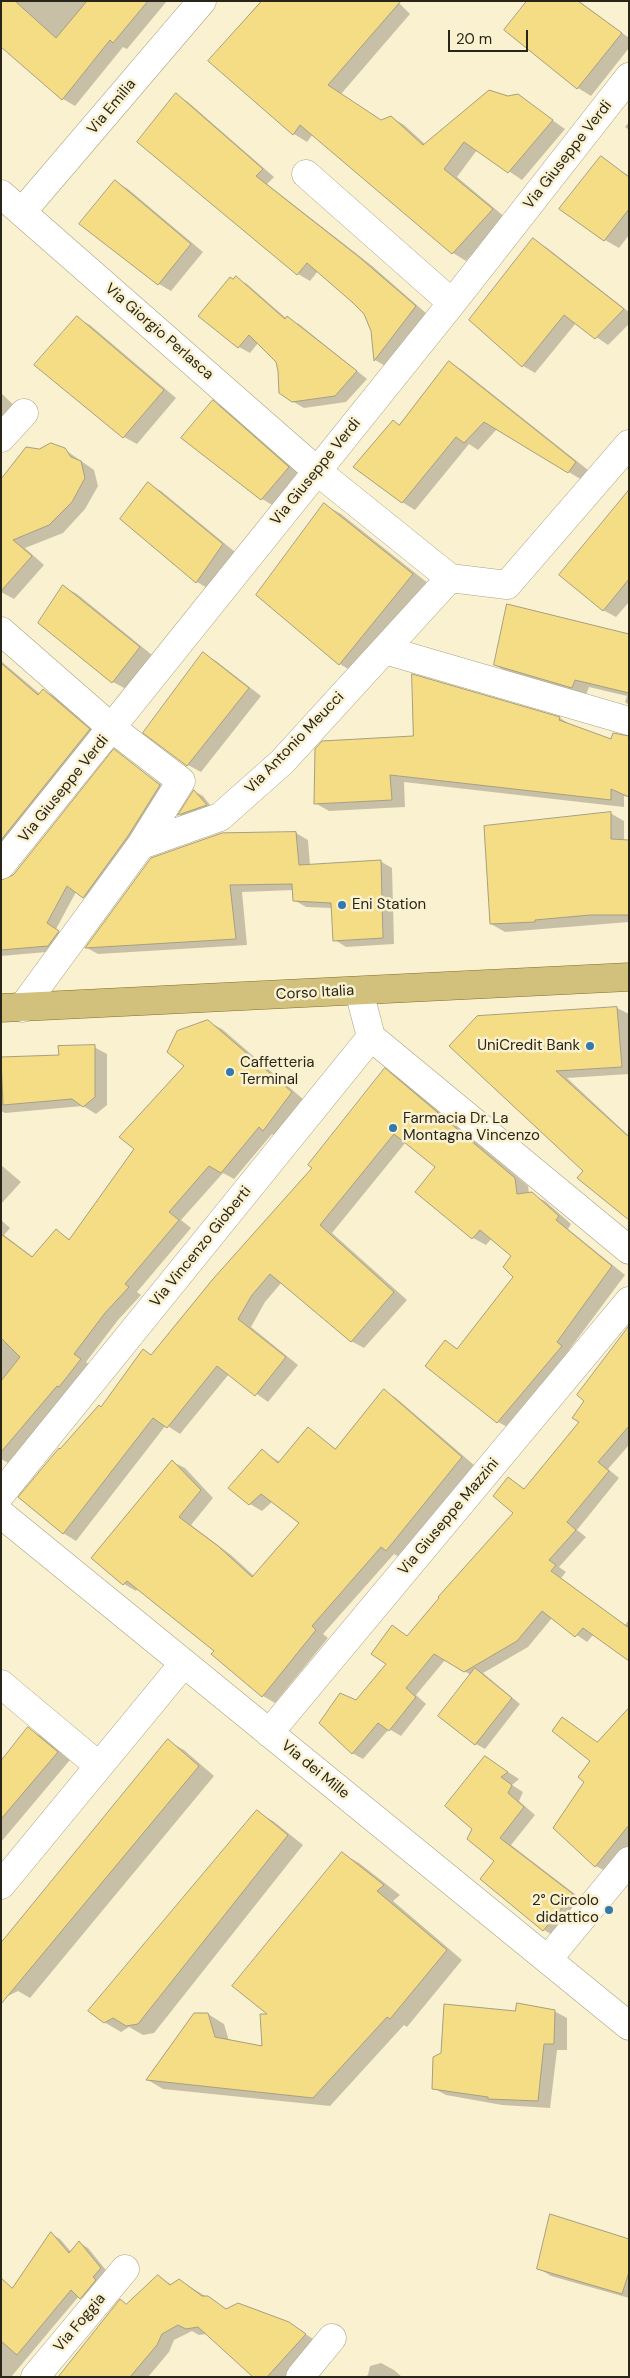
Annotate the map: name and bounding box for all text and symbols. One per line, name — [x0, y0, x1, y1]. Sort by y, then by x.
scale bar — [450, 20, 530, 52]
text: 20 m — [456, 29, 492, 49]
street label: Via Emilia — [84, 76, 140, 138]
street label: Via Giuseppe Verdi — [520, 97, 616, 213]
street label: Via Giorgio Perlasca — [101, 280, 217, 384]
street label: Via Giuseppe Verdi — [267, 415, 365, 529]
street label: Via Antonio Meucci — [242, 688, 348, 798]
street label: Via Giuseppe Verdi — [15, 732, 113, 846]
place label: Eni Station — [352, 896, 426, 914]
marker: Eni Station — [336, 899, 348, 911]
street label: Corso Italia — [275, 982, 355, 1004]
place label: UniCredit Bank — [477, 1037, 580, 1055]
marker: UniCredit Bank — [584, 1040, 596, 1052]
place label: Caffetteria Terminal — [240, 1054, 314, 1089]
marker: Caffetteria Terminal — [224, 1066, 236, 1078]
place label: Farmacia Dr. La Montagna Vincenzo — [403, 1110, 540, 1145]
marker: Farmacia Dr. La Montagna Vincenzo — [387, 1122, 399, 1134]
street label: Via Vincenzo Gioberti — [147, 1183, 255, 1311]
street label: Via Giuseppe Mazzini — [395, 1455, 503, 1579]
street label: Via dei Mille — [277, 1737, 353, 1803]
place label: 2° Circolo didattico — [532, 1892, 599, 1927]
marker: 2° Circolo didattico — [603, 1904, 615, 1916]
street label: Via Foggia — [50, 2290, 110, 2356]

